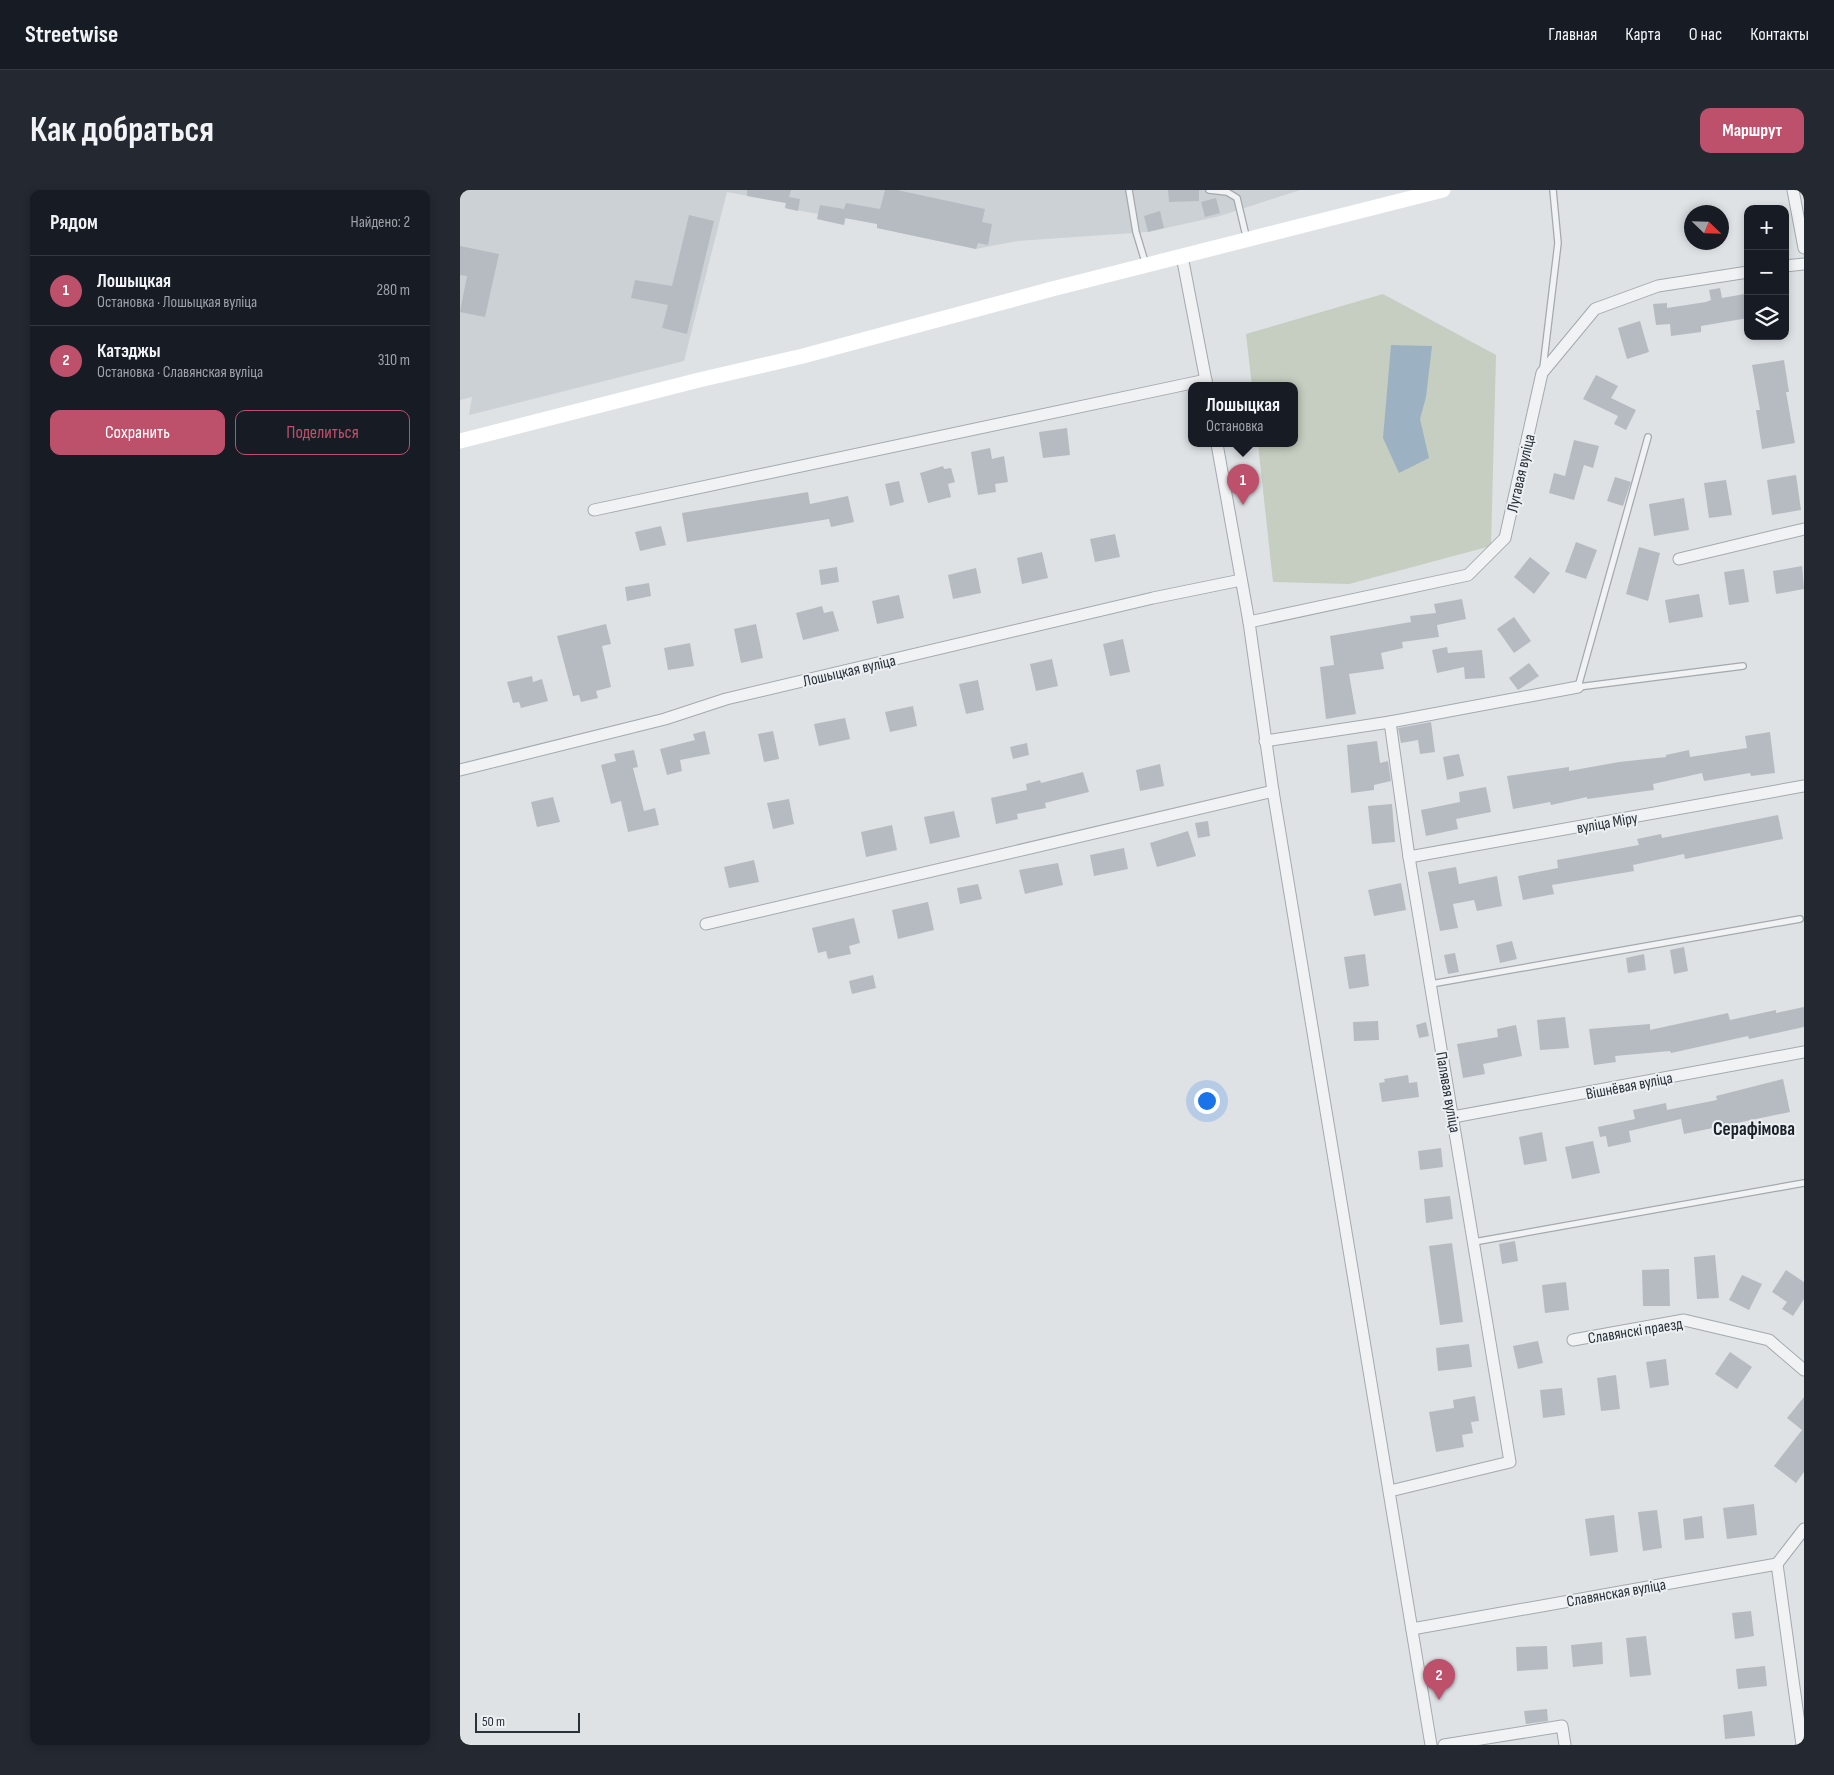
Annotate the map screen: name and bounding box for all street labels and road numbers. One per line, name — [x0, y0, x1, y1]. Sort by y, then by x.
street label: Лугавая вуліца — [1503, 432, 1540, 514]
street label: Лошыцкая вуліца — [801, 652, 898, 691]
street label: вуліца Міру — [1575, 809, 1639, 838]
street label: Палявая вуліца — [1431, 1050, 1464, 1134]
street label: Вішнёвая вуліца — [1584, 1069, 1674, 1104]
street label: Славянскі праезд — [1587, 1315, 1684, 1348]
street label: Славянская вуліца — [1565, 1575, 1667, 1612]

